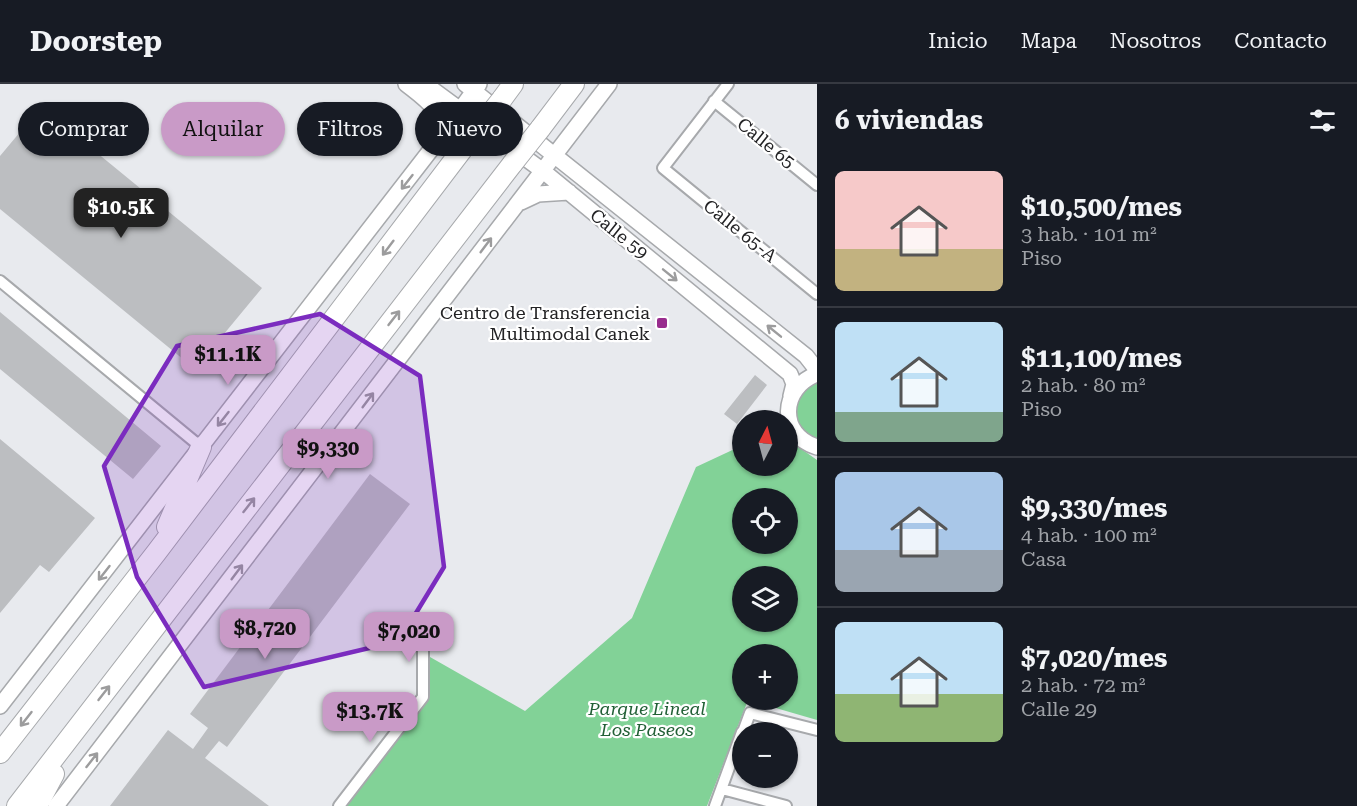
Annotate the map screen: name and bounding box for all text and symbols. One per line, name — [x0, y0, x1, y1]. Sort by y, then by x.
text: Doorstep — [30, 25, 162, 58]
text: Inicio — [928, 29, 988, 53]
text: Mapa — [1021, 29, 1077, 53]
text: Nosotros — [1110, 29, 1201, 53]
text: Contacto — [1234, 29, 1327, 53]
chip: Comprar — [18, 102, 149, 156]
chip: Alquilar — [161, 102, 285, 156]
chip: Filtros — [297, 102, 403, 156]
chip: Nuevo — [415, 102, 523, 156]
icon: filters — [1306, 104, 1339, 137]
text: 6 viviendas — [835, 105, 983, 135]
street label: Calle 65 — [733, 113, 799, 172]
one-way arrow — [400, 173, 413, 189]
pin: $10.5K — [72, 188, 170, 239]
text: $10,500/mes — [1021, 192, 1182, 222]
text: $10.5K — [88, 195, 154, 219]
street label: Calle 65-A — [699, 195, 782, 267]
icon: home — [883, 195, 955, 267]
street label: Calle 59 — [586, 204, 652, 263]
text: 3 hab. · 101 m² — [1021, 222, 1157, 246]
one-way arrow — [479, 237, 492, 253]
one-way arrow — [382, 239, 394, 255]
text: Piso — [1021, 246, 1062, 270]
one-way arrow — [662, 269, 678, 282]
place label: Centro de Transferencia Multimodal Canek — [440, 302, 650, 344]
one-way arrow — [387, 310, 400, 326]
marker: Centro de Transferencia Multimodal Canek — [655, 316, 669, 330]
one-way arrow — [767, 324, 783, 337]
pin: $11.1K — [179, 335, 277, 386]
text: $11.1K — [195, 342, 261, 366]
text: $11,100/mes — [1021, 343, 1182, 373]
icon: home — [883, 346, 955, 418]
text: 2 hab. · 80 m² — [1021, 373, 1145, 397]
one-way arrow — [361, 393, 374, 409]
text: Piso — [1021, 397, 1062, 421]
north arrow — [732, 410, 798, 476]
map controls — [732, 410, 798, 788]
one-way arrow — [217, 411, 230, 427]
pin: $9,330 — [279, 429, 377, 480]
text: $9,330 — [297, 436, 359, 460]
button: locate — [732, 488, 798, 554]
text: $9,330/mes — [1021, 493, 1167, 523]
icon: home — [883, 496, 955, 568]
one-way arrow — [242, 498, 255, 514]
text: 4 hab. · 100 m² — [1021, 523, 1157, 547]
text: Casa — [1021, 547, 1066, 571]
one-way arrow — [230, 564, 243, 580]
one-way arrow — [97, 565, 110, 581]
button: layers — [732, 566, 798, 632]
pin: $8,720 — [216, 609, 314, 660]
pin: $7,020 — [360, 612, 458, 663]
text: $8,720 — [234, 616, 296, 640]
text: $7,020 — [378, 619, 440, 643]
text: $7,020/mes — [1021, 643, 1167, 673]
button: + — [732, 644, 798, 710]
icon: home — [883, 646, 955, 718]
text: 2 hab. · 72 m² — [1021, 673, 1145, 697]
one-way arrow — [98, 685, 111, 701]
pin: $13.7K — [321, 692, 419, 743]
text: Calle 29 — [1021, 697, 1097, 721]
park label: Parque Lineal Los Paseos — [587, 698, 706, 740]
text: $13.7K — [337, 699, 403, 723]
one-way arrow — [20, 711, 33, 727]
button: − — [732, 722, 798, 788]
one-way arrow — [86, 752, 99, 768]

